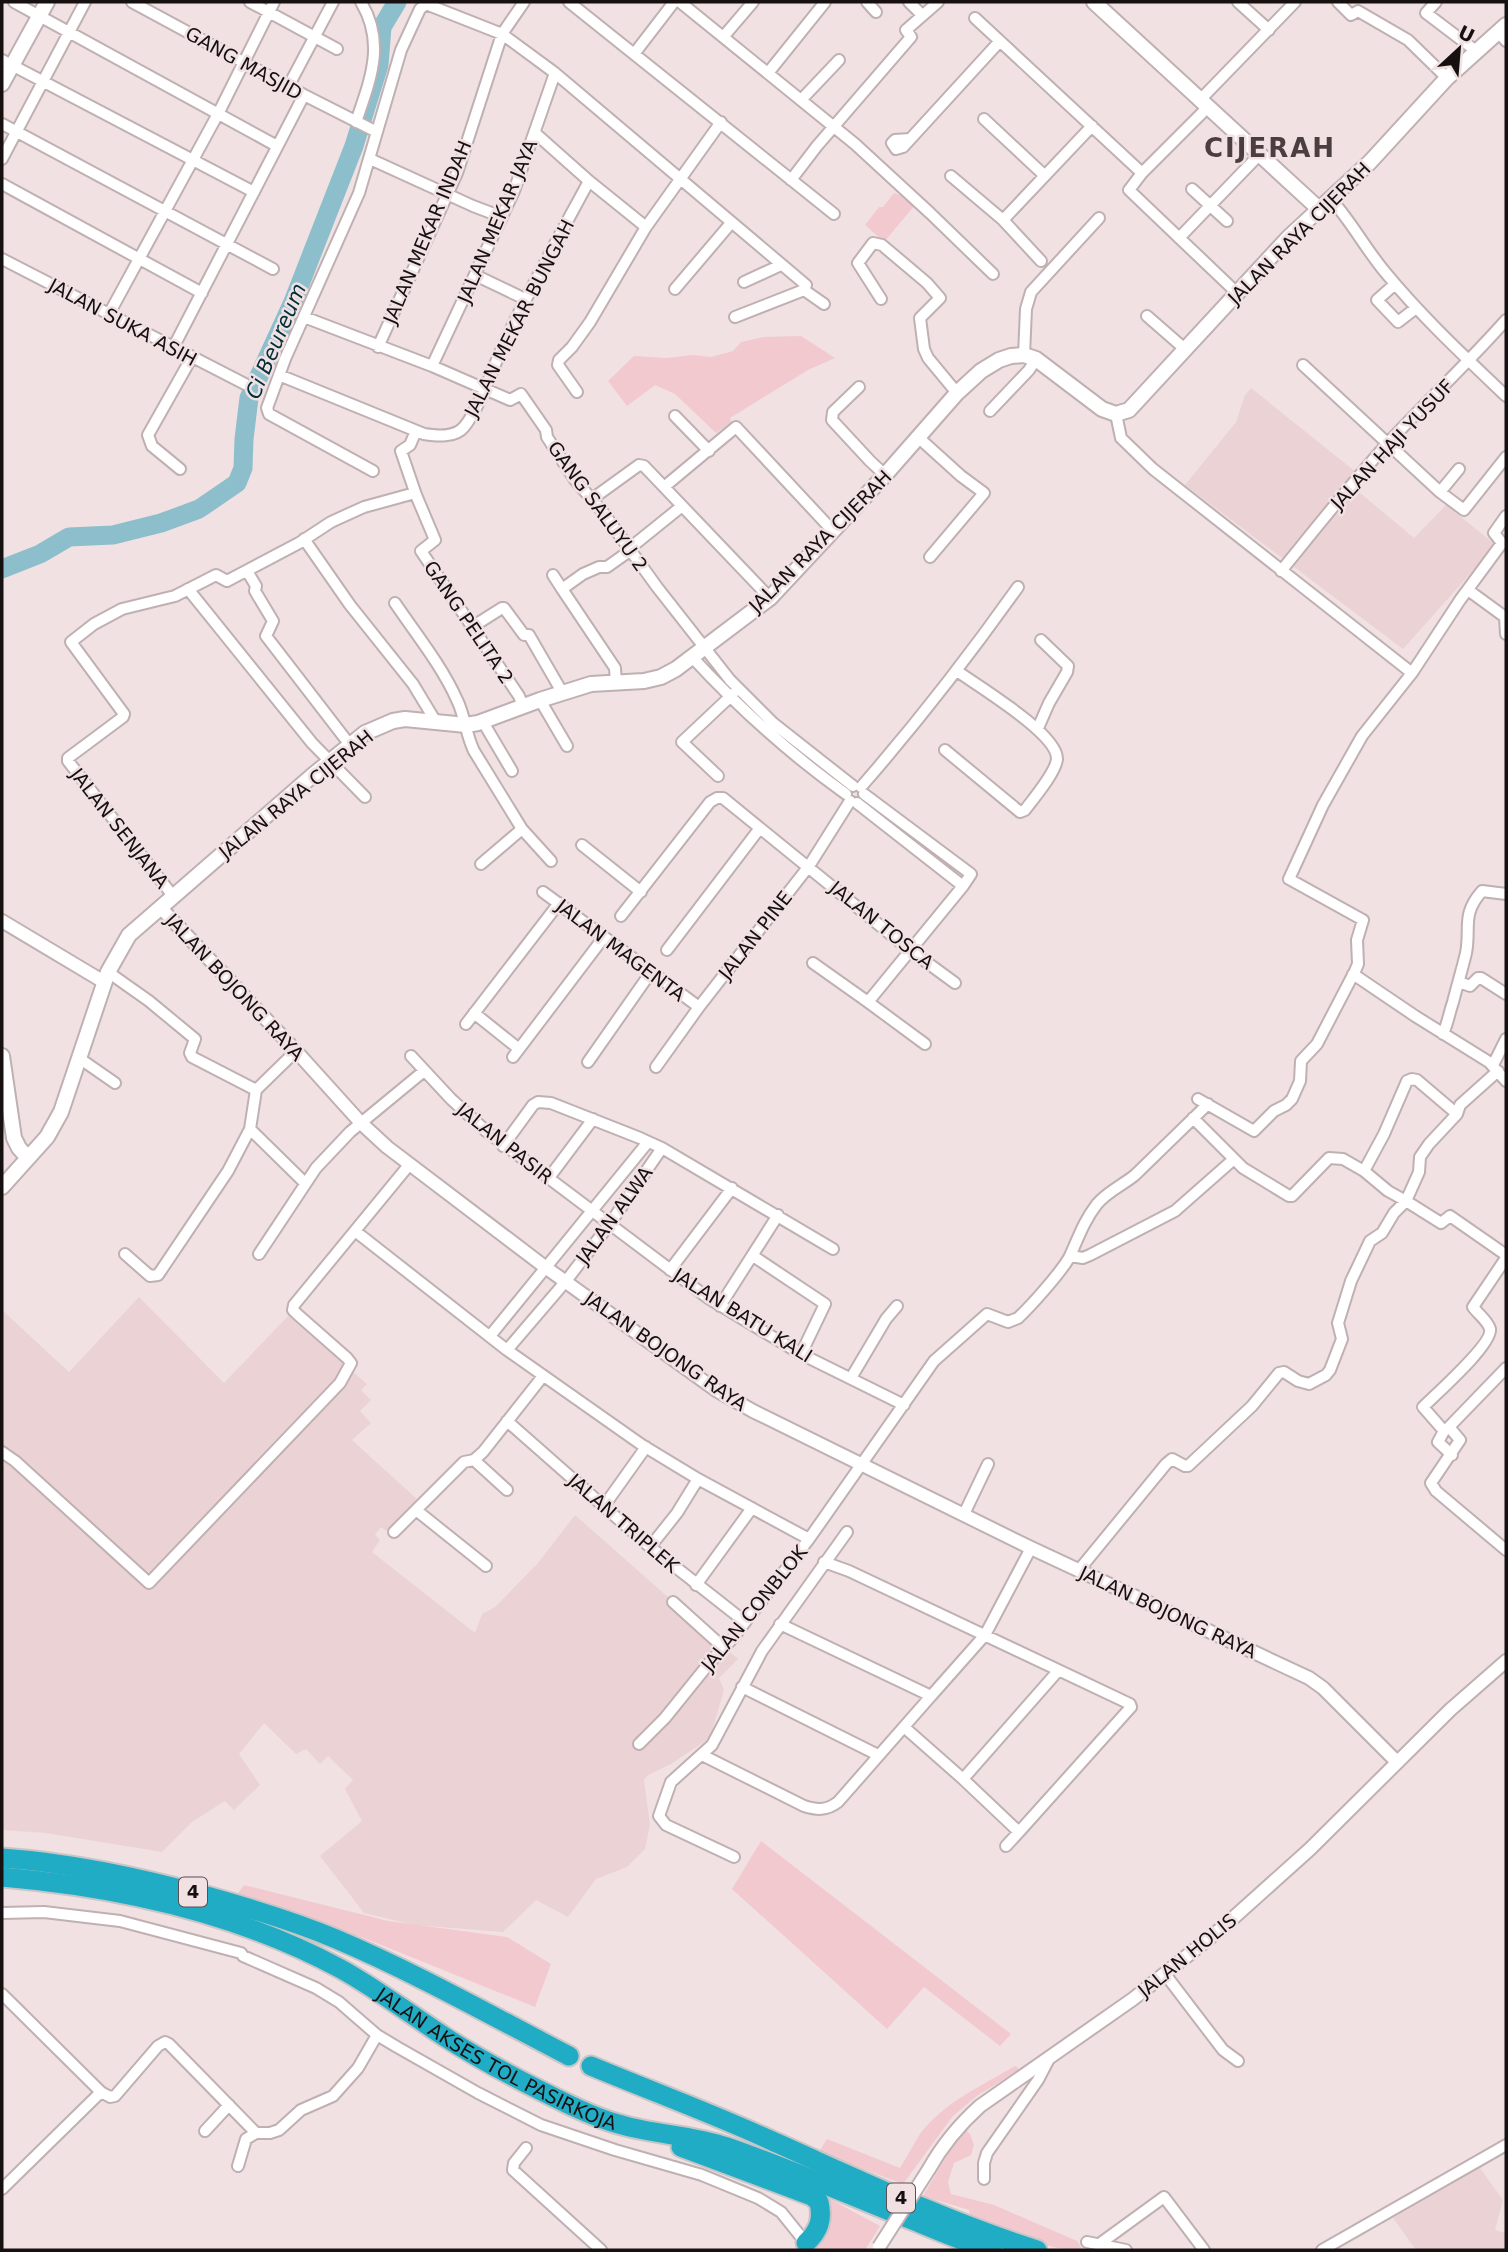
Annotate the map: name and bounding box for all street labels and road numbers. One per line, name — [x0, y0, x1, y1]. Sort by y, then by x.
street label: GANG MASJID — [182, 22, 306, 104]
street label: JALAN MEKAR JAYA — [452, 136, 541, 307]
street label: JALAN MEKAR INDAH — [378, 137, 476, 328]
street label: JALAN RAYA CIJERAH — [1223, 157, 1375, 309]
street label: JALAN MEKAR BUNGAH — [459, 216, 578, 421]
street label: JALAN SUKA ASIH — [44, 273, 201, 370]
street label: JALAN HAJI YUSUF — [1325, 375, 1458, 514]
street label: GANG SALUYU 2 — [543, 437, 653, 575]
street label: JALAN RAYA CIJERAH — [744, 465, 896, 617]
street label: GANG PELITA 2 — [420, 556, 518, 688]
street label: JALAN RAYA CIJERAH — [214, 725, 377, 864]
street label: JALAN SENJANA — [66, 763, 174, 892]
street label: JALAN TOSCA — [825, 876, 938, 974]
street label: JALAN PINE — [713, 887, 796, 984]
street label: JALAN MAGENTA — [551, 894, 690, 1006]
street label: JALAN BOJONG RAYA — [161, 908, 309, 1065]
street label: JALAN PASIR — [452, 1097, 557, 1188]
street label: JALAN ALWA — [571, 1162, 657, 1269]
street label: JALAN BATU KALI — [668, 1263, 817, 1367]
street label: JALAN BOJONG RAYA — [580, 1286, 751, 1415]
street label: JALAN TRIPLEK — [563, 1468, 684, 1577]
street label: JALAN CONBLOK — [696, 1540, 812, 1676]
street label: JALAN BOJONG RAYA — [1075, 1561, 1260, 1663]
road number: 4 — [179, 1878, 207, 1906]
street label: JALAN HOLIS — [1133, 1909, 1241, 2002]
street label: JALAN AKSES TOL PASIRKOJA — [372, 1982, 620, 2134]
road number: 4 — [887, 2184, 915, 2212]

